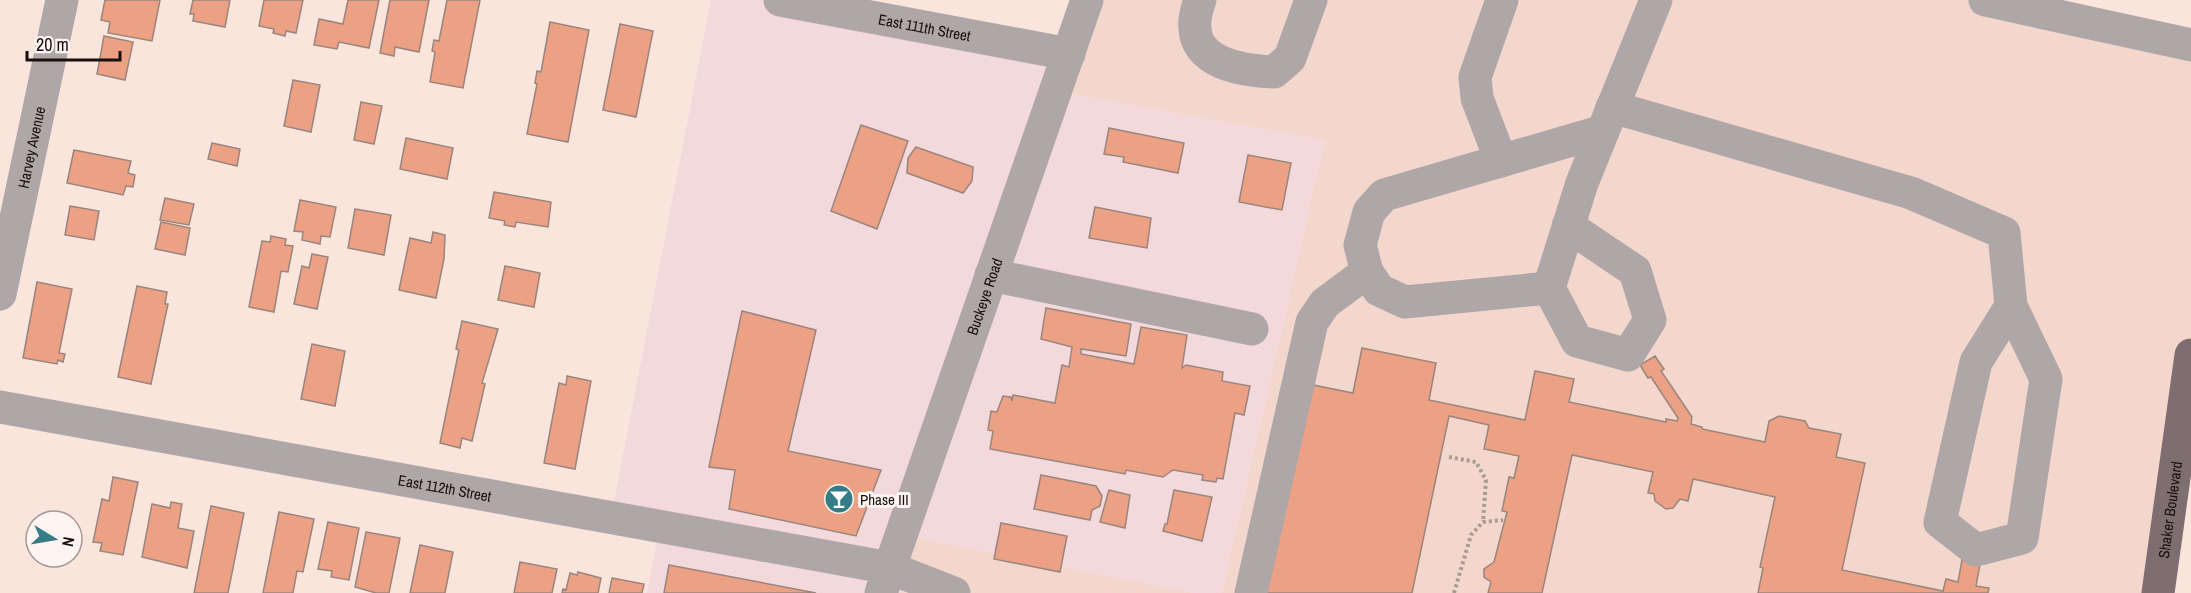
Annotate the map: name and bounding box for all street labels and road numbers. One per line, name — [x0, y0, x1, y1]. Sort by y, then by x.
street label: East 111th Street — [877, 8, 973, 46]
street label: Harvey Avenue — [12, 104, 50, 190]
street label: Buckeye Road — [961, 255, 1007, 338]
street label: Shaker Boulevard — [2152, 460, 2187, 560]
street label: East 112th Street — [397, 469, 494, 506]

